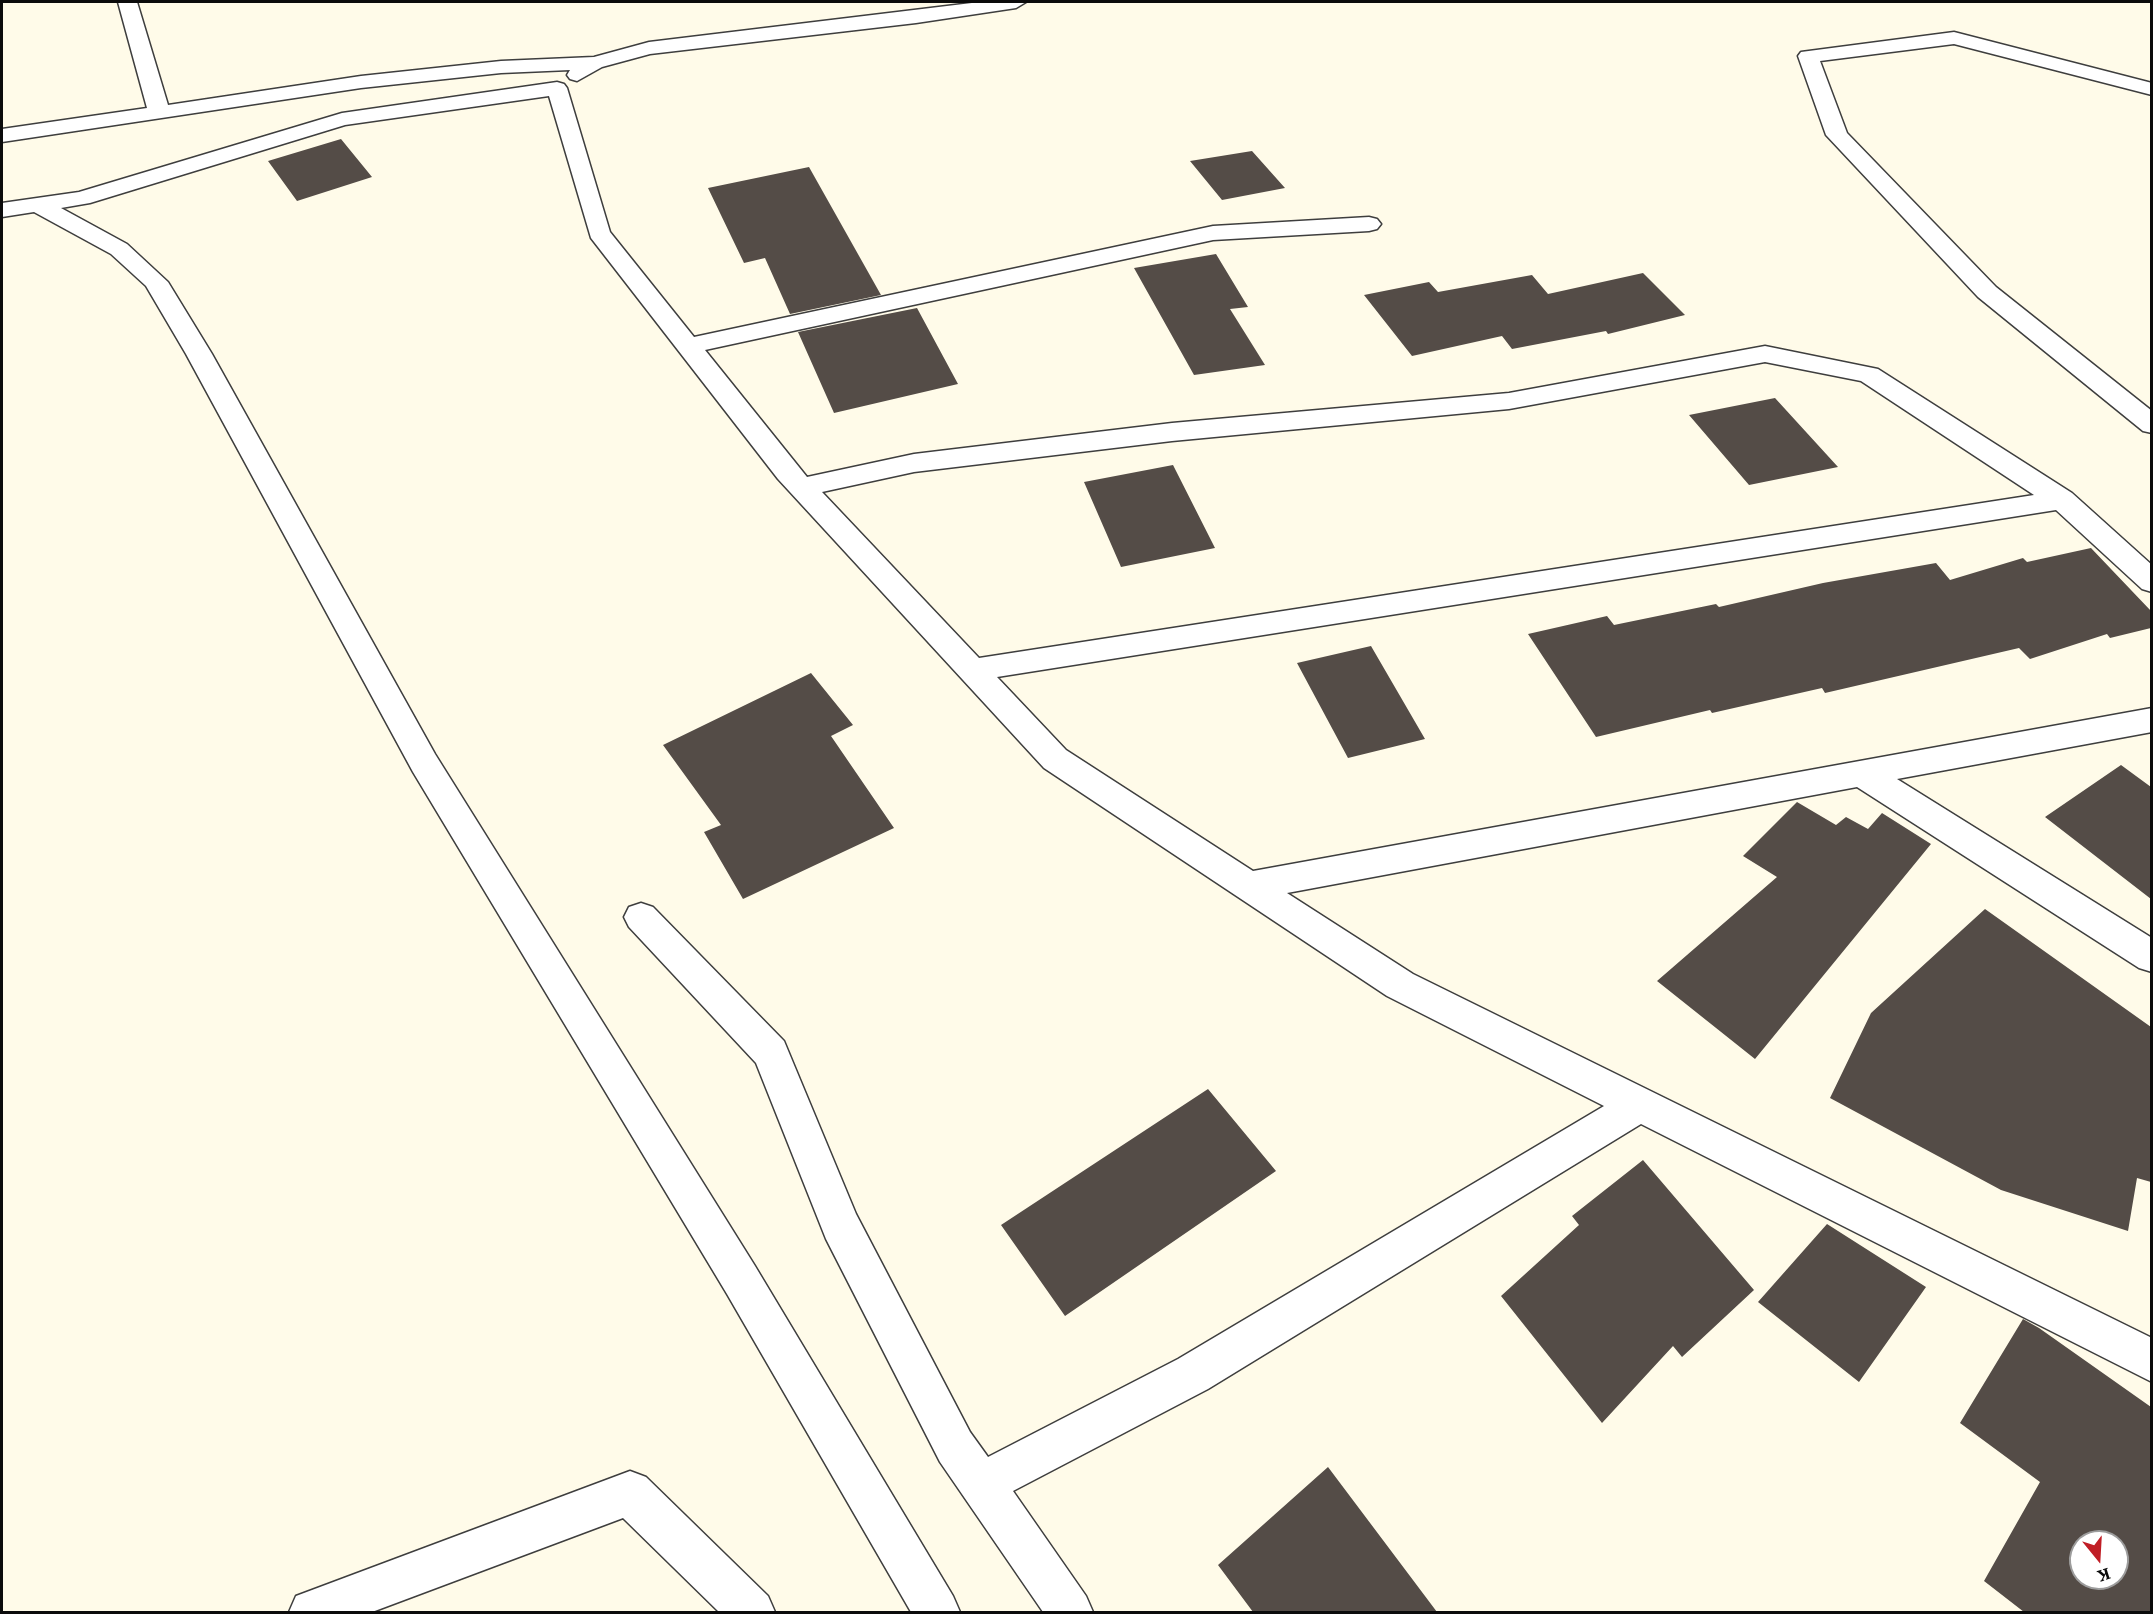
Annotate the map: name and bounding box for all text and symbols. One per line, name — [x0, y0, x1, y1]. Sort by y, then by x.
north arrow — [2069, 1530, 2129, 1590]
text: K — [2095, 1564, 2113, 1587]

